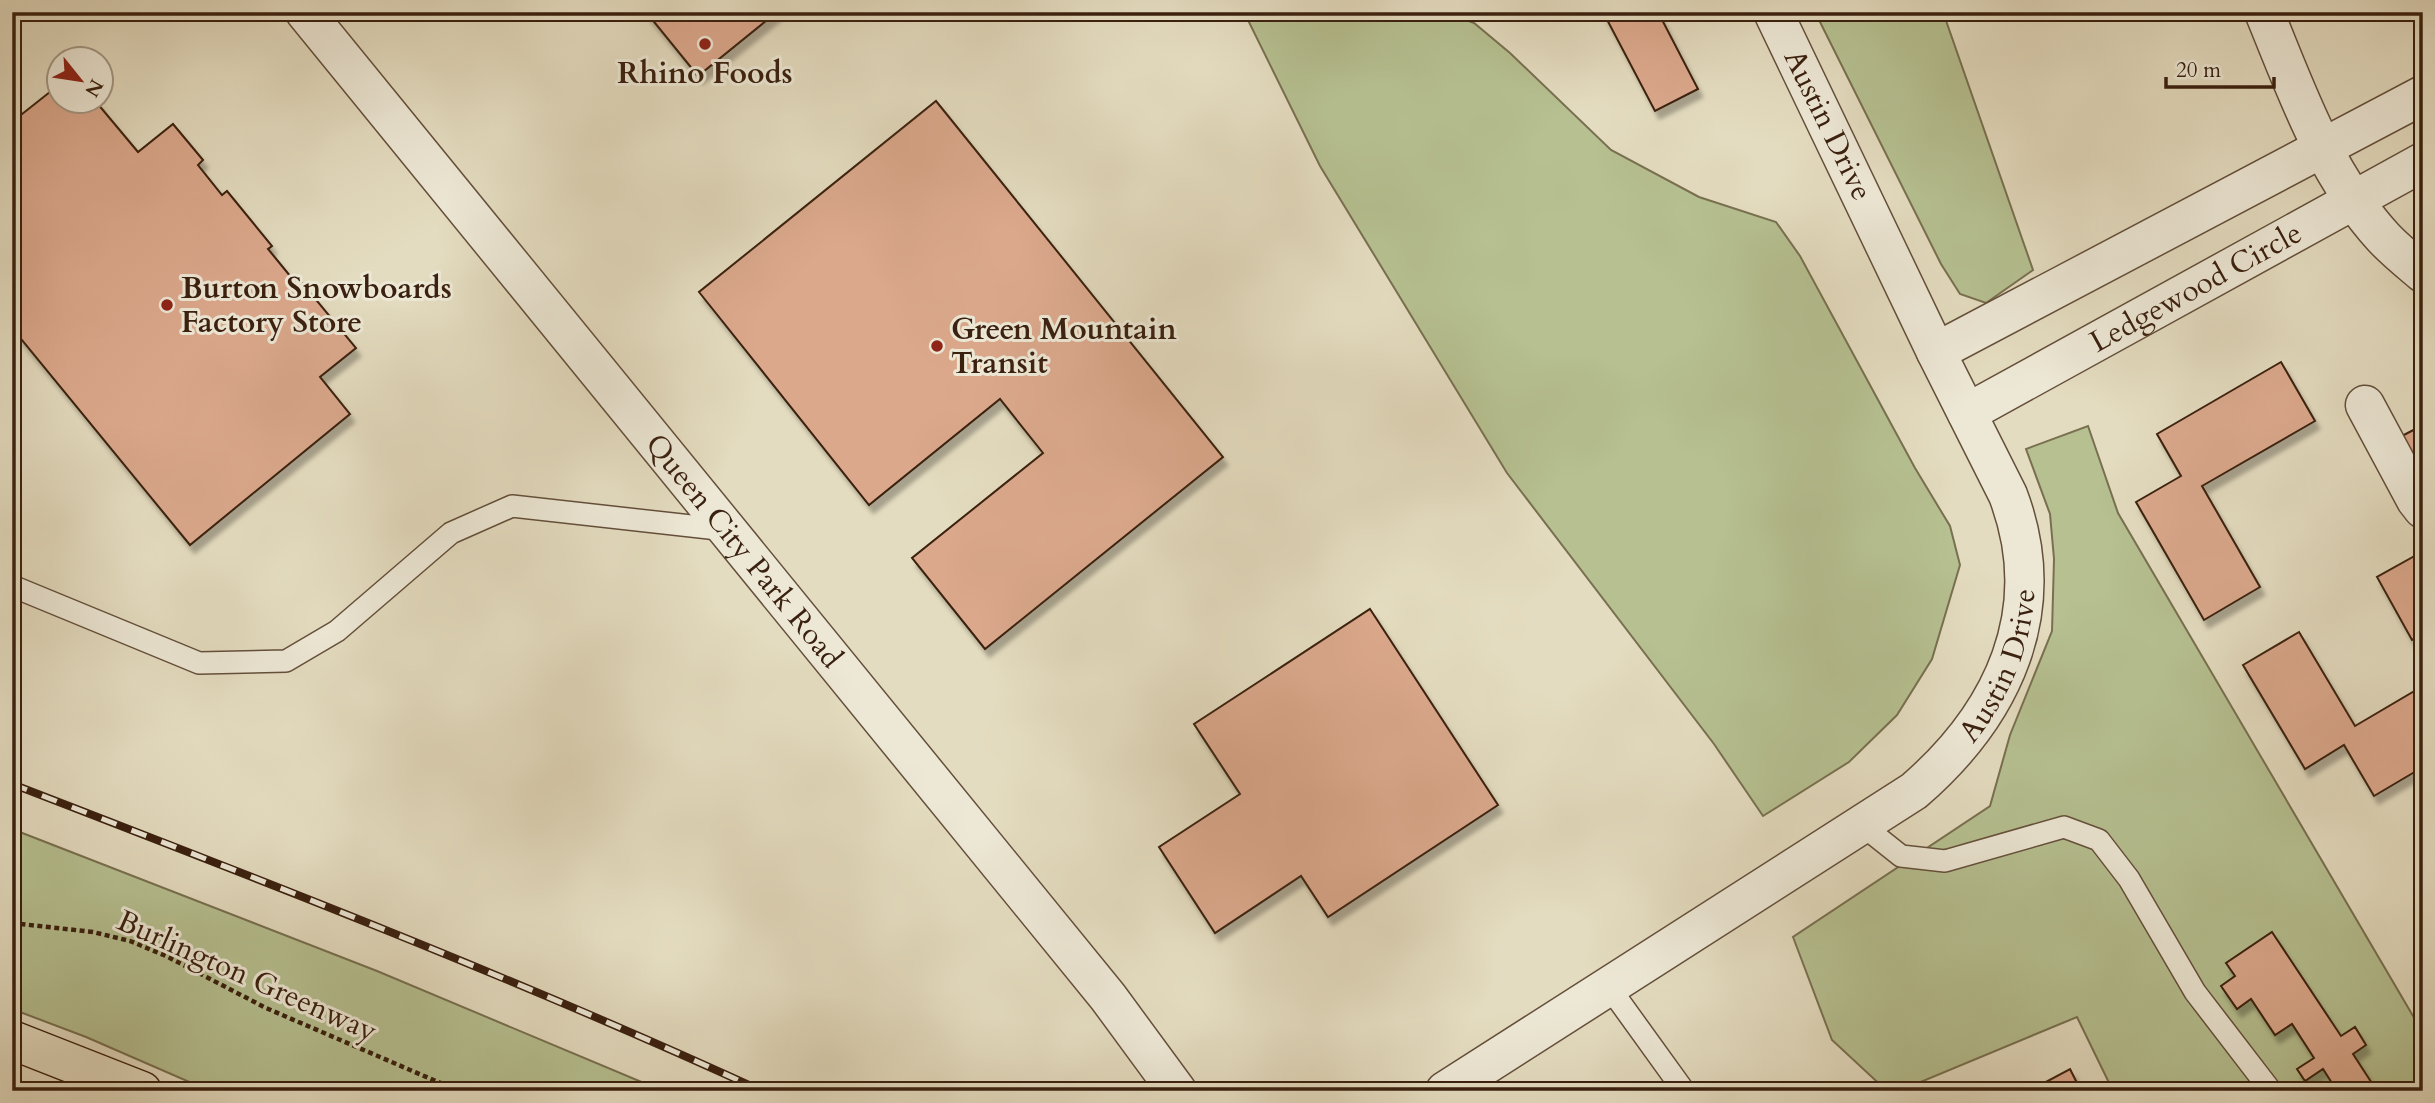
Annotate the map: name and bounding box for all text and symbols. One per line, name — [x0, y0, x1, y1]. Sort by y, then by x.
marker: Rhino Foods — [697, 36, 713, 52]
street label: Austin Drive — [1774, 43, 1882, 207]
north arrow — [46, 46, 116, 116]
scale bar — [2166, 46, 2274, 90]
place label: Rhino Foods — [617, 53, 793, 94]
text: 20 m — [2176, 56, 2221, 85]
text: N — [78, 74, 109, 102]
street label: Ledgewood Circle — [2082, 212, 2309, 362]
place label: Burton Snowboards Factory Store — [181, 268, 452, 343]
marker: Burton Snowboards Factory Store — [159, 297, 175, 313]
place label: Green Mountain Transit — [951, 309, 1177, 384]
marker: Green Mountain Transit — [929, 338, 945, 354]
street label: Queen City Park Road — [636, 425, 852, 677]
street label: Austin Drive — [1949, 587, 2045, 751]
street label: Burlington Greenway — [111, 900, 384, 1052]

